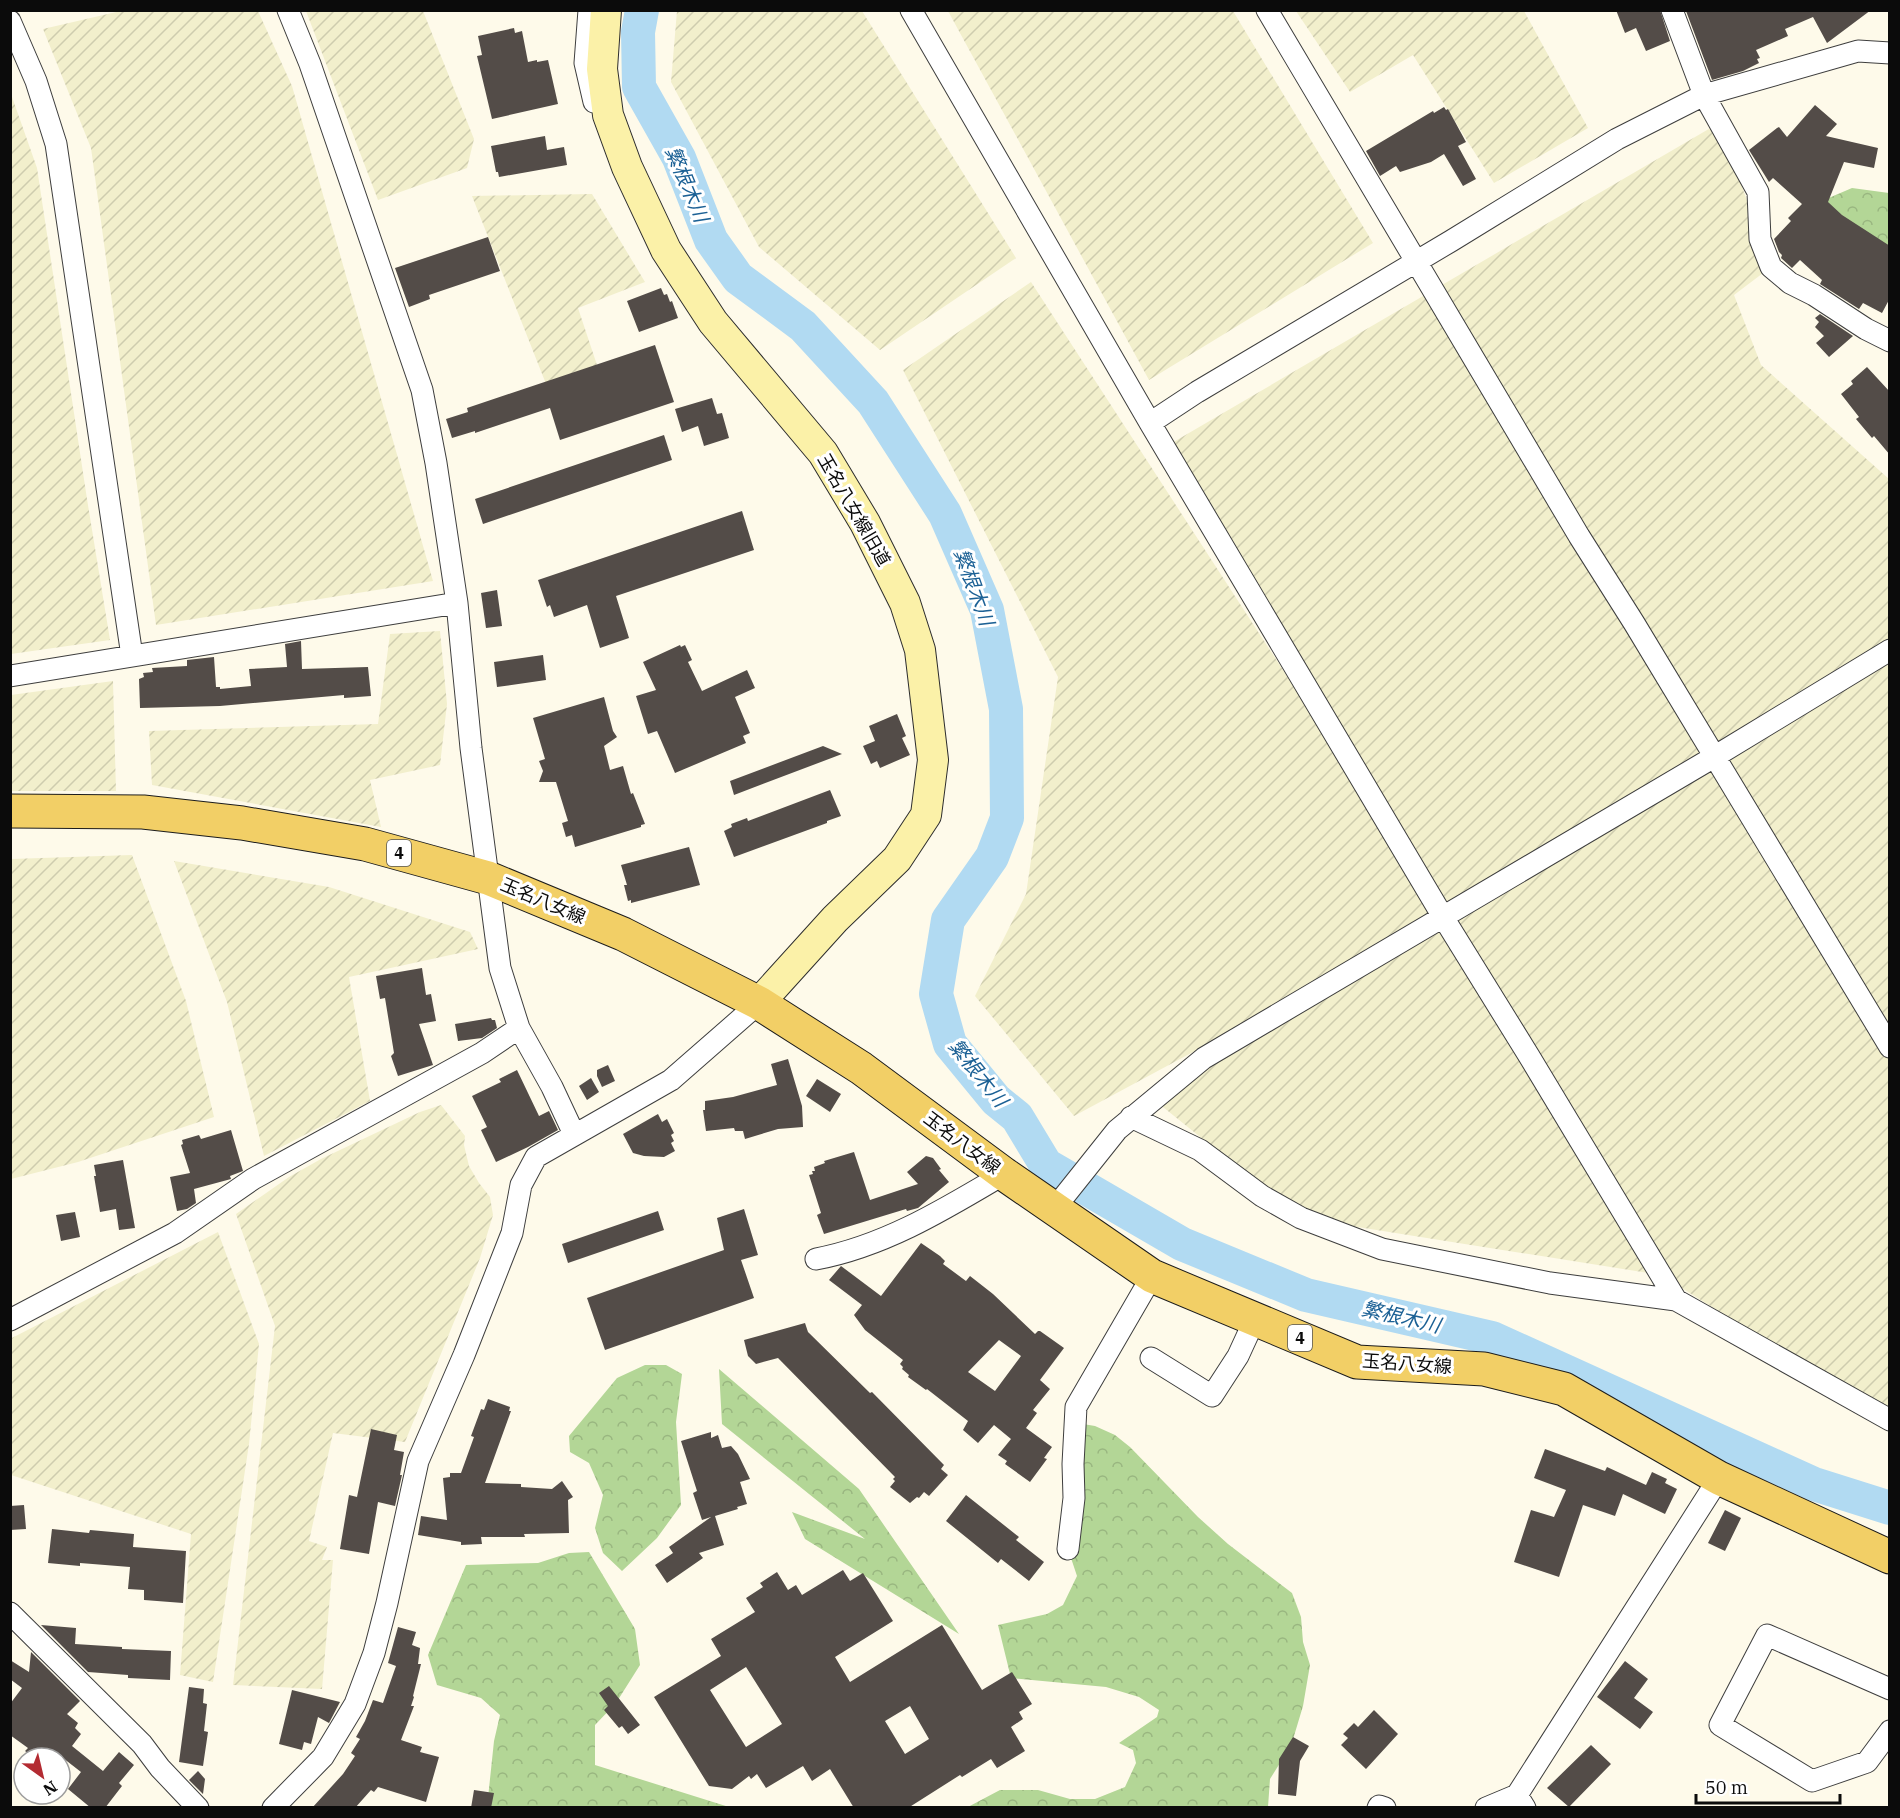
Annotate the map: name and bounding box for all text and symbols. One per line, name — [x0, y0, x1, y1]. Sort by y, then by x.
water label: 繁根木川 — [659, 142, 716, 228]
street label: 玉名八女線旧道 — [813, 449, 896, 570]
water label: 繁根木川 — [948, 545, 1002, 631]
road number: 4 — [387, 840, 411, 866]
street label: 玉名八女線 — [497, 872, 589, 929]
water label: 繁根木川 — [943, 1033, 1015, 1114]
street label: 玉名八女線 — [919, 1106, 1005, 1179]
water label: 繁根木川 — [1359, 1294, 1445, 1339]
road number: 4 — [1288, 1325, 1312, 1351]
street label: 玉名八女線 — [1361, 1349, 1453, 1378]
north arrow — [12, 1746, 72, 1806]
scale bar — [1696, 1767, 1840, 1805]
text: 50 m — [1705, 1776, 1748, 1799]
text: N — [40, 1777, 61, 1800]

